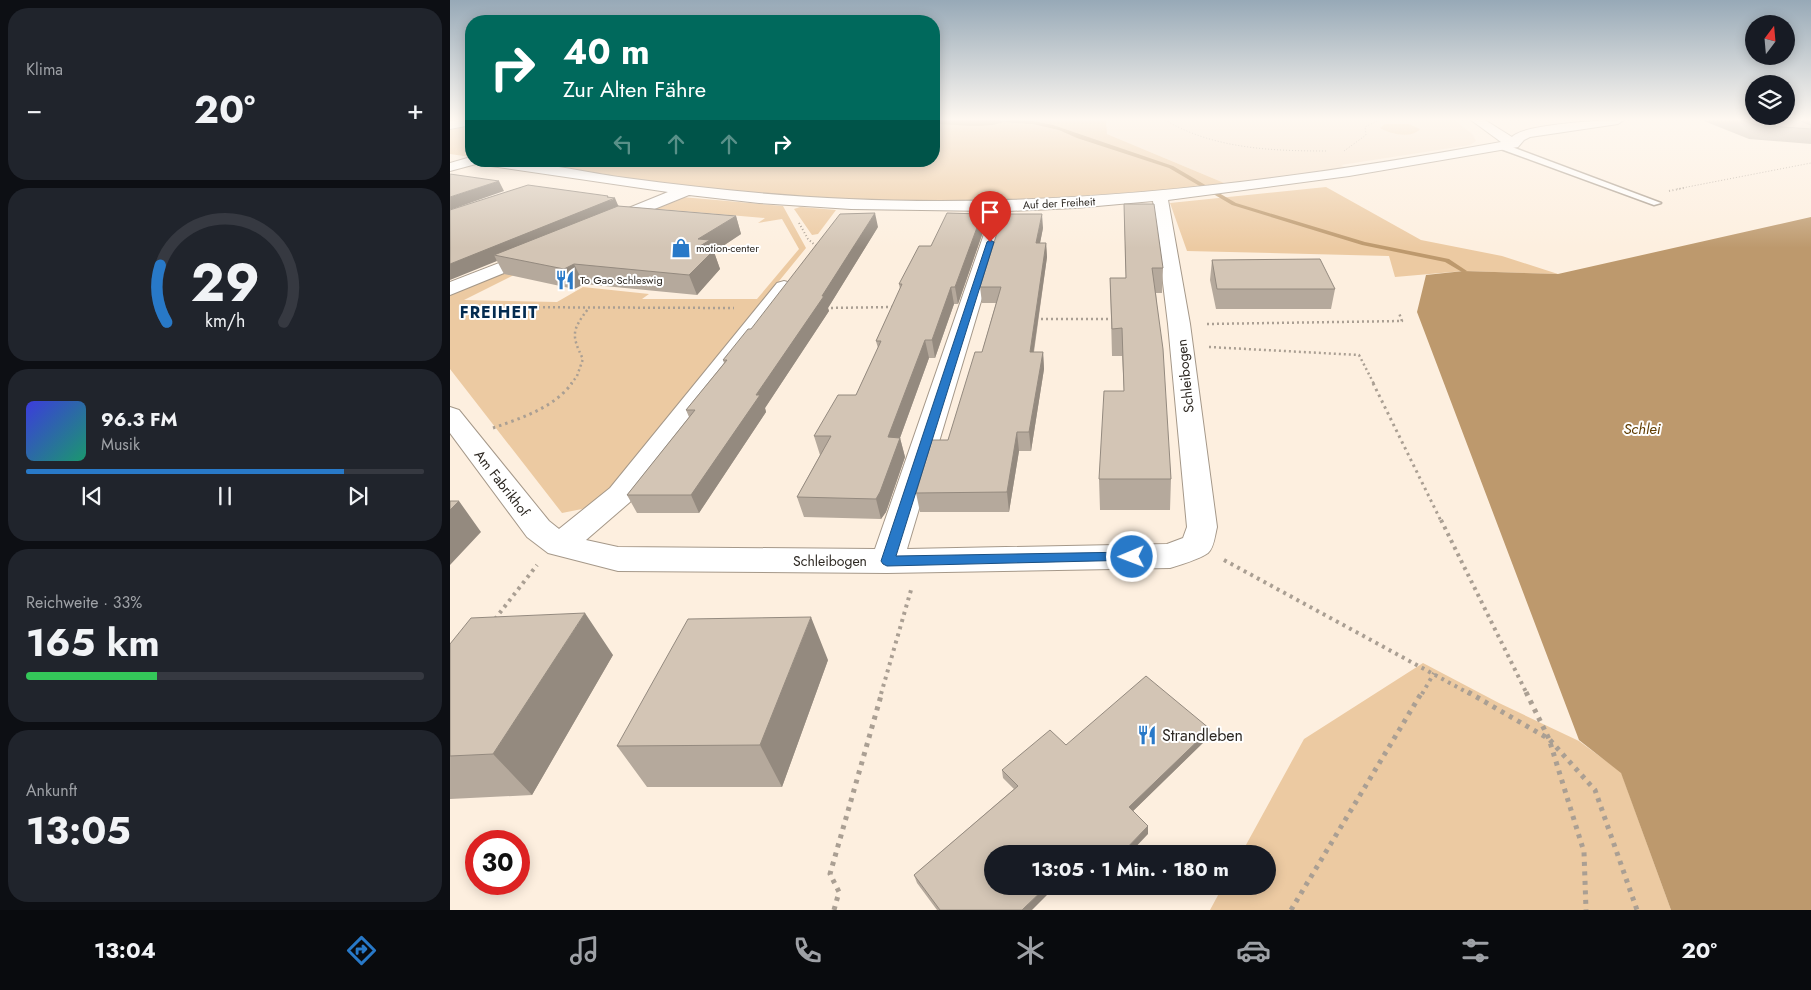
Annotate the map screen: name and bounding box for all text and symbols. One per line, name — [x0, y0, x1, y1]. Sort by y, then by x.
north arrow — [1745, 15, 1795, 65]
map controls — [1745, 15, 1795, 125]
text: 40 m — [563, 27, 650, 77]
icon: right — [480, 35, 545, 100]
text: Klima — [26, 58, 63, 81]
text: Zur Alten Fähre — [563, 73, 706, 105]
button: layers — [1745, 75, 1795, 125]
text: 20° — [194, 82, 255, 137]
text: − — [26, 89, 43, 130]
text: + — [407, 89, 424, 130]
icon: left — [609, 130, 637, 158]
icon: ahead — [662, 130, 690, 158]
icon: ahead — [715, 130, 743, 158]
icon: right — [768, 130, 796, 158]
pin — [969, 191, 1011, 242]
street label: Auf der Freiheit — [1022, 193, 1096, 213]
icon: arrive — [976, 198, 1004, 226]
shop icon: motion-center — [670, 237, 692, 259]
place label: motion-center — [696, 240, 759, 256]
text: 29 — [191, 245, 259, 321]
restaurant icon: To Gao Schleswig — [554, 269, 576, 291]
place label: To Gao Schleswig — [580, 272, 663, 288]
district label: FREIHEIT — [460, 301, 538, 324]
text: km/h — [205, 308, 245, 334]
street label: Schleibogen — [1171, 338, 1199, 414]
text: 96.3 FM — [101, 406, 177, 433]
water label: Schlei — [1623, 418, 1661, 440]
text: Musik — [101, 433, 140, 456]
street label: Am Fabrikhof — [470, 446, 535, 521]
icon: previous — [78, 482, 106, 510]
icon: pause — [211, 482, 239, 510]
icon: next — [344, 482, 372, 510]
position arrow — [1105, 530, 1157, 582]
street label: Schleibogen — [793, 551, 867, 571]
text: Reichweite · 33% — [26, 591, 142, 614]
text: 165 km — [26, 615, 160, 670]
restaurant icon: Strandleben — [1136, 724, 1158, 746]
place label: Strandleben — [1162, 724, 1243, 747]
text: Ankunft — [26, 779, 77, 802]
text: 13:05 — [26, 803, 131, 858]
speed limit sign: 30 — [465, 830, 530, 895]
text: 13:05 · 1 Min. · 180 m — [1031, 856, 1229, 883]
icon: directions — [344, 933, 379, 968]
icon: music — [567, 933, 602, 968]
icon: phone — [790, 933, 825, 968]
icon: climate — [1013, 933, 1048, 968]
icon: car — [1236, 933, 1271, 968]
icon: filters — [1458, 933, 1493, 968]
text: 13:04 — [94, 934, 156, 966]
text: 20° — [1681, 934, 1717, 966]

